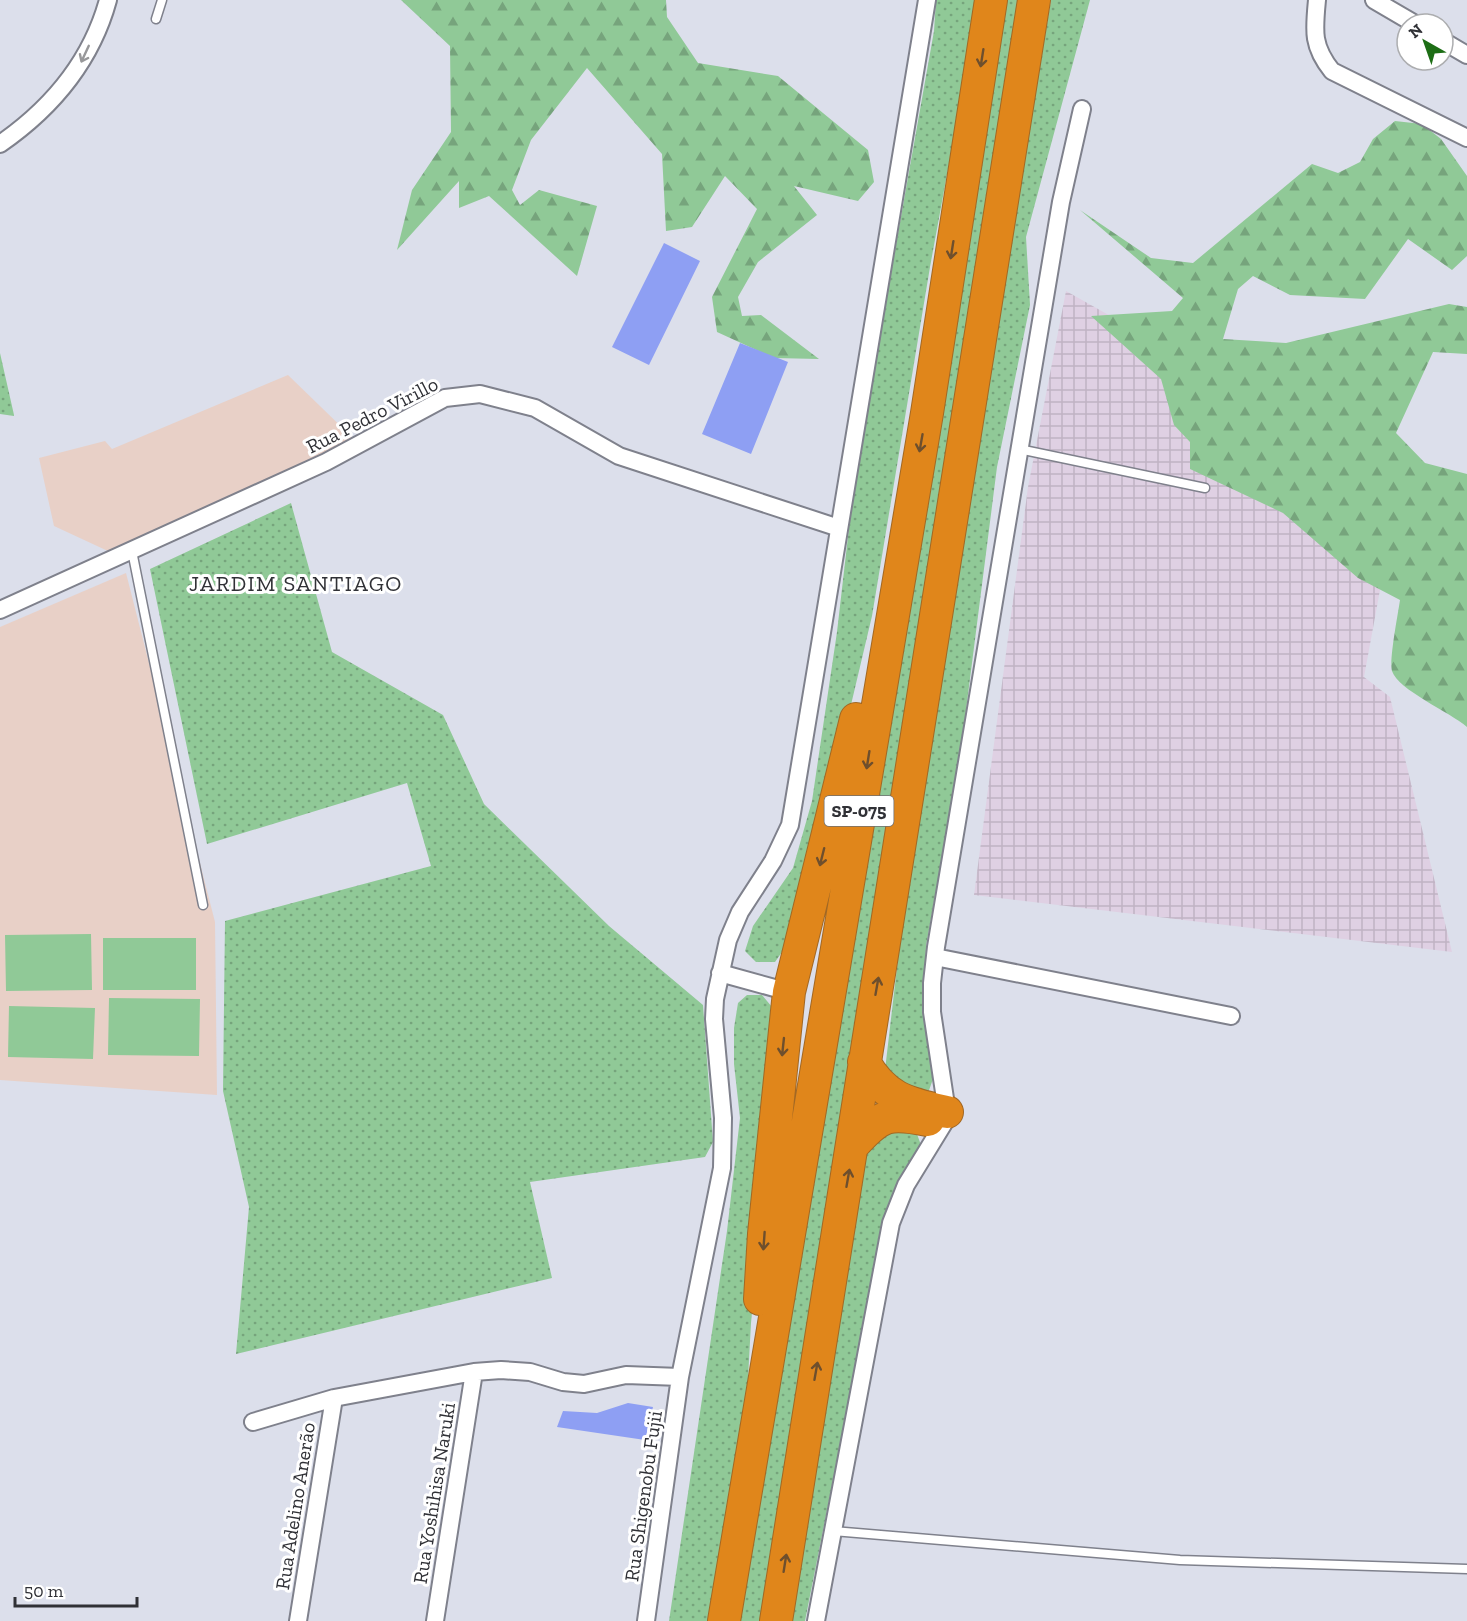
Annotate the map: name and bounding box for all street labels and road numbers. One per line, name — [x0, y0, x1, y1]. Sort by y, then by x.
street label: Rua Pedro Virillo — [302, 371, 442, 459]
road number: SP-075 — [824, 796, 894, 826]
street label: Rua Yoshihisa Naruki — [408, 1400, 460, 1585]
street label: Rua Shigenobu Fujii — [619, 1409, 667, 1583]
street label: Rua Adelino Anerão — [270, 1421, 320, 1591]

